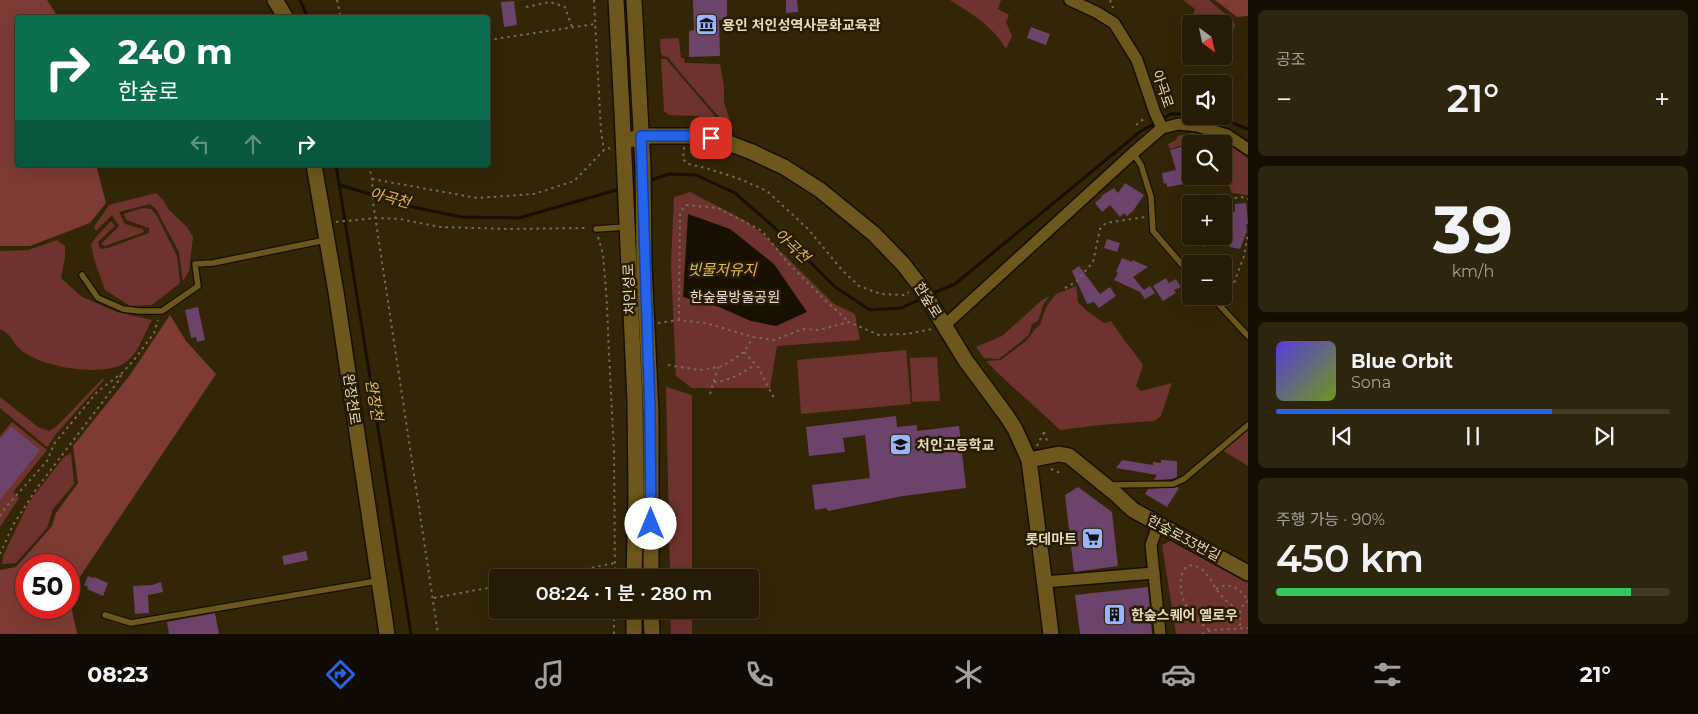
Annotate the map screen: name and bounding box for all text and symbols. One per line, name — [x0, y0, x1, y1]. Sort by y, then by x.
museum icon: 용인 처인성역사문화교육관 — [694, 13, 718, 37]
north arrow — [1182, 15, 1232, 65]
map controls — [1182, 15, 1232, 305]
place label: 용인 처인성역사문화교육관 — [722, 16, 881, 34]
text: 240 m — [118, 30, 233, 73]
icon: right — [35, 35, 100, 100]
text: 공조 — [1276, 50, 1305, 69]
street label: 아곡로 — [1148, 68, 1178, 110]
button: sound — [1182, 75, 1232, 125]
text: 21° — [1447, 75, 1499, 122]
text: 한숲로 — [118, 78, 179, 105]
text: − — [1276, 82, 1292, 116]
text: + — [1654, 82, 1670, 116]
pin — [690, 117, 732, 159]
icon: arrive — [697, 124, 725, 152]
icon: left — [186, 130, 214, 158]
icon: ahead — [239, 130, 267, 158]
icon: right — [292, 130, 320, 158]
button: search — [1182, 135, 1232, 185]
water label: 아곡천 — [368, 183, 415, 213]
text: 39 — [1433, 190, 1513, 269]
button: + — [1182, 195, 1232, 245]
water label: 아곡천 — [771, 225, 816, 268]
button: − — [1182, 255, 1232, 305]
water label: 빗물저유지 — [687, 260, 758, 279]
text: km/h — [1452, 262, 1494, 281]
street label: 처인성로 — [619, 263, 639, 315]
street label: 한숲로 — [910, 279, 946, 321]
park label: 한숲물방울공원 — [690, 288, 780, 306]
text: Blue Orbit — [1351, 350, 1453, 373]
street label: 완장천로 — [340, 372, 365, 426]
text: Sona — [1351, 373, 1391, 392]
water label: 완장천 — [362, 378, 387, 424]
icon: previous — [1328, 422, 1356, 450]
icon: pause — [1459, 422, 1487, 450]
icon: next — [1590, 422, 1618, 450]
school or university icon: 처인고등학교 — [889, 433, 913, 457]
place label: 처인고등학교 — [917, 436, 994, 454]
position arrow — [624, 497, 676, 549]
text: 주행 가능 · 90% — [1276, 510, 1385, 529]
street label: 한숲로33번길 — [1144, 511, 1224, 565]
supermarket icon: 롯데마트 — [1081, 527, 1105, 551]
place label: 롯데마트 — [1025, 530, 1077, 548]
text: 450 km — [1276, 535, 1424, 582]
speed limit sign: 50 — [15, 554, 80, 619]
text: 08:24 · 1 분 · 280 m — [536, 582, 712, 605]
building icon: 한숲스퀘어 옐로우 — [1103, 603, 1127, 627]
place label: 한숲스퀘어 옐로우 — [1131, 606, 1238, 624]
icon: directions — [323, 657, 358, 692]
icon: music — [532, 657, 567, 692]
icon: phone — [742, 657, 777, 692]
icon: climate — [951, 657, 986, 692]
icon: car — [1161, 657, 1196, 692]
icon: filters — [1370, 657, 1405, 692]
text: 08:23 — [87, 661, 148, 688]
text: 21° — [1580, 661, 1611, 688]

